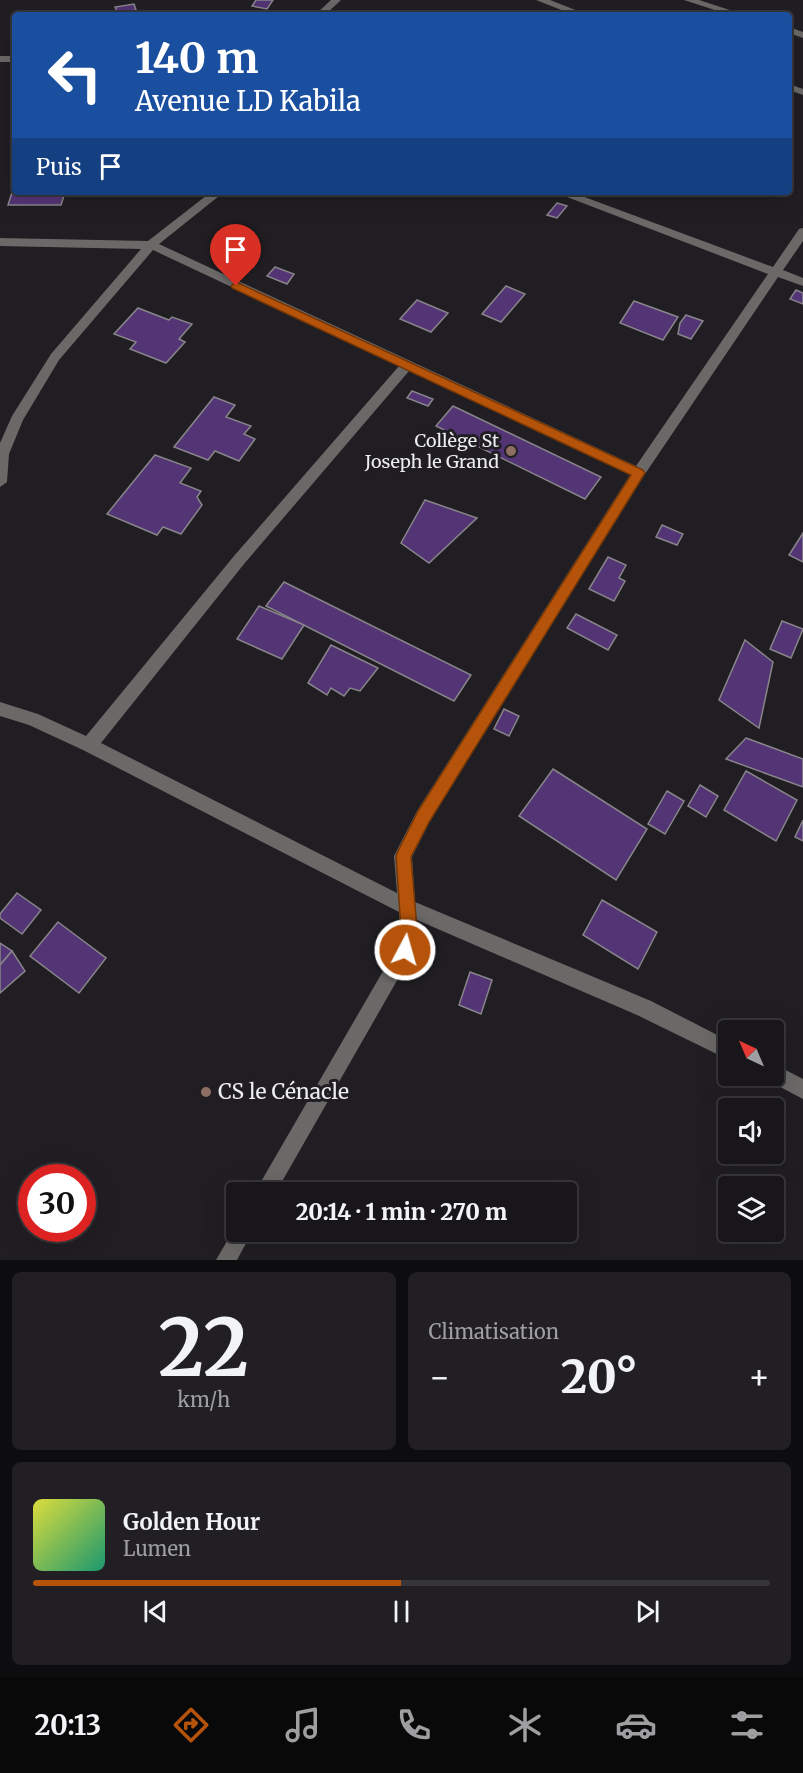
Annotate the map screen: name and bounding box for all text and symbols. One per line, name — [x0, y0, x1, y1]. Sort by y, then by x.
text: 140 m — [135, 32, 258, 84]
icon: left — [36, 36, 114, 114]
text: Avenue LD Kabila — [135, 84, 361, 118]
icon: arrive — [94, 150, 127, 183]
text: Puis — [36, 153, 82, 181]
pin — [210, 224, 261, 286]
icon: arrive — [219, 233, 252, 266]
place label: Collège St Joseph le Grand — [364, 429, 499, 473]
marker: Collège St Joseph le Grand — [504, 444, 518, 458]
position arrow — [373, 918, 437, 982]
north arrow — [718, 1020, 784, 1086]
map controls — [718, 1020, 784, 1242]
place label: CS le Cénacle — [218, 1078, 349, 1105]
marker: CS le Cénacle — [199, 1085, 213, 1099]
button: sound — [718, 1098, 784, 1164]
speed limit sign: 30 — [18, 1164, 96, 1242]
button: layers — [718, 1176, 784, 1242]
text: 20:14 · 1 min · 270 m — [296, 1198, 507, 1226]
text: 22 — [158, 1299, 249, 1397]
text: Climatisation — [429, 1319, 559, 1344]
text: 20° — [561, 1349, 638, 1405]
text: − — [429, 1357, 451, 1398]
text: + — [748, 1357, 770, 1398]
text: km/h — [177, 1387, 230, 1412]
text: Golden Hour — [123, 1508, 260, 1536]
text: Lumen — [123, 1536, 191, 1561]
icon: previous — [139, 1595, 172, 1628]
icon: pause — [385, 1595, 418, 1628]
icon: next — [631, 1595, 664, 1628]
icon: directions — [170, 1704, 212, 1746]
icon: music — [282, 1704, 324, 1746]
icon: phone — [393, 1704, 435, 1746]
icon: climate — [504, 1704, 546, 1746]
icon: car — [615, 1704, 657, 1746]
icon: filters — [726, 1704, 768, 1746]
text: 20:13 — [35, 1708, 101, 1742]

